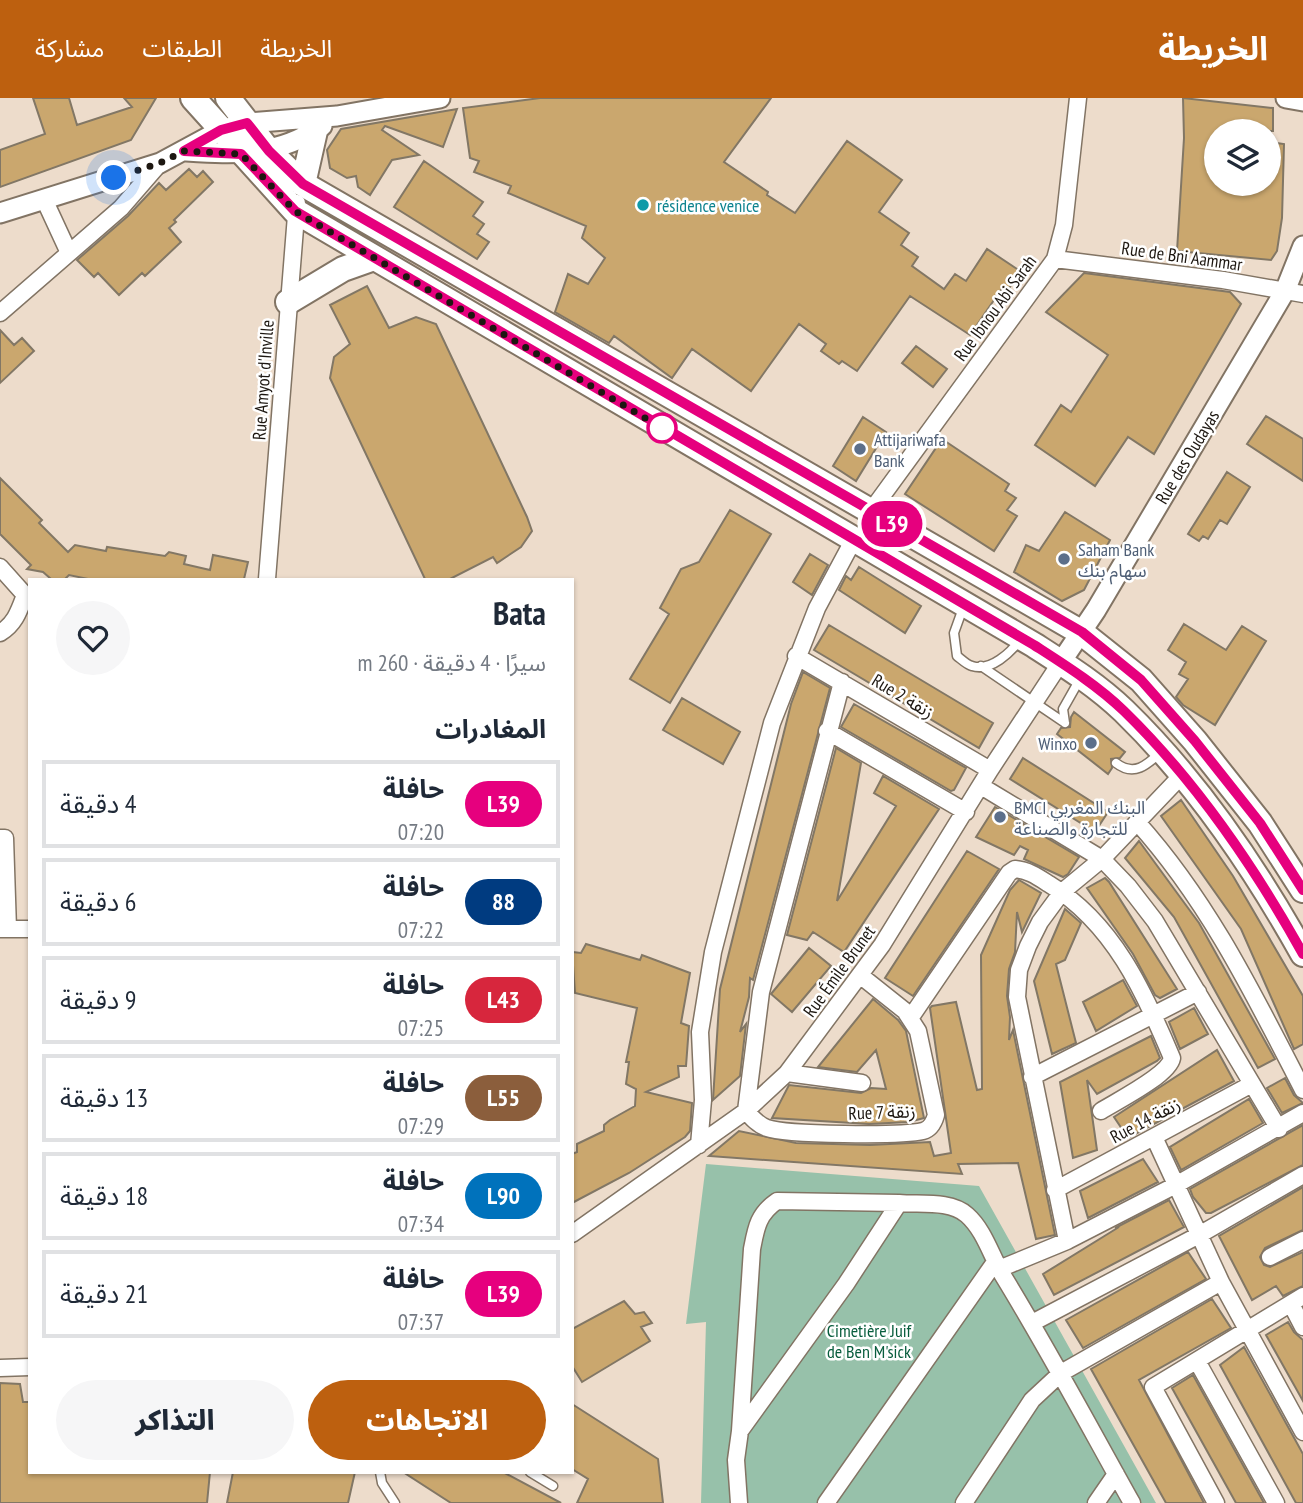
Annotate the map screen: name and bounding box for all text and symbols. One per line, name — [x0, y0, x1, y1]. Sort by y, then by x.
text: الخريطة — [1158, 26, 1268, 69]
text: مشاركة — [35, 33, 104, 64]
text: الطبقات — [142, 33, 222, 64]
text: الخريطة — [260, 33, 332, 64]
map controls — [1204, 119, 1281, 196]
button: layers — [1204, 119, 1281, 196]
your location — [96, 160, 131, 195]
place label: résidence venice — [657, 194, 760, 217]
marker: résidence venice — [635, 197, 651, 213]
street label: Rue de Bni Aammar — [1120, 236, 1244, 276]
street label: Rue Ibnou Abi Sarah — [949, 250, 1041, 366]
street label: Rue Amyot d'Inville — [247, 319, 279, 441]
street label: Rue des Oudayas — [1150, 406, 1224, 508]
unlabelled marker — [647, 413, 677, 443]
place label: Attijariwafa Bank — [874, 428, 946, 472]
marker: Attijariwafa Bank — [852, 441, 868, 457]
line badge: L39 — [852, 501, 932, 547]
text: L39 — [875, 508, 909, 539]
place label: Saham Bank سهام بنك — [1078, 538, 1154, 585]
marker: Saham Bank سهام بنك — [1056, 551, 1072, 567]
text: Bata — [493, 591, 546, 634]
button: heart — [56, 601, 130, 675]
text: سيرًا · 4 دقيقة · 260 m — [358, 648, 546, 677]
street label: Rue 2 زنقة — [868, 669, 938, 723]
text: المغادرات — [435, 712, 546, 745]
place label: Winxo — [1038, 732, 1077, 755]
marker: Winxo — [1083, 735, 1099, 751]
text: حافلة — [383, 772, 444, 805]
text: 4 دقيقة — [60, 787, 136, 820]
text: L39 — [487, 788, 520, 819]
place label: BMCI البنك المغربي للتجارة والصناعة — [1014, 796, 1145, 840]
marker: BMCI البنك المغربي للتجارة والصناعة — [992, 809, 1008, 825]
text: 07:20 — [398, 817, 444, 846]
text: حافلة — [383, 870, 444, 903]
text: 6 دقيقة — [60, 885, 136, 918]
text: 88 — [492, 886, 515, 917]
text: 07:22 — [398, 915, 444, 944]
street label: Rue Émile Brunet — [798, 921, 880, 1021]
text: حافلة — [383, 968, 444, 1001]
text: 9 دقيقة — [60, 983, 136, 1016]
text: L43 — [487, 984, 520, 1015]
text: 07:25 — [398, 1013, 444, 1042]
text: حافلة — [383, 1066, 444, 1099]
text: 13 دقيقة — [60, 1081, 148, 1114]
text: L55 — [487, 1082, 520, 1113]
street label: Rue 14 زنقة — [1106, 1092, 1184, 1148]
street label: Rue 7 زنقة — [848, 1099, 916, 1125]
text: 07:29 — [398, 1111, 444, 1140]
text: حافلة — [383, 1164, 444, 1197]
text: 18 دقيقة — [60, 1179, 148, 1212]
text: L90 — [487, 1180, 520, 1211]
text: 07:34 — [398, 1209, 444, 1238]
text: حافلة — [383, 1262, 444, 1295]
text: 21 دقيقة — [60, 1277, 148, 1310]
text: L39 — [487, 1278, 520, 1309]
text: 07:37 — [398, 1307, 444, 1336]
park label: Cimetière Juif de Ben M'sick — [827, 1319, 913, 1363]
button: التذاكر — [56, 1380, 294, 1460]
button: الاتجاهات — [308, 1380, 546, 1460]

